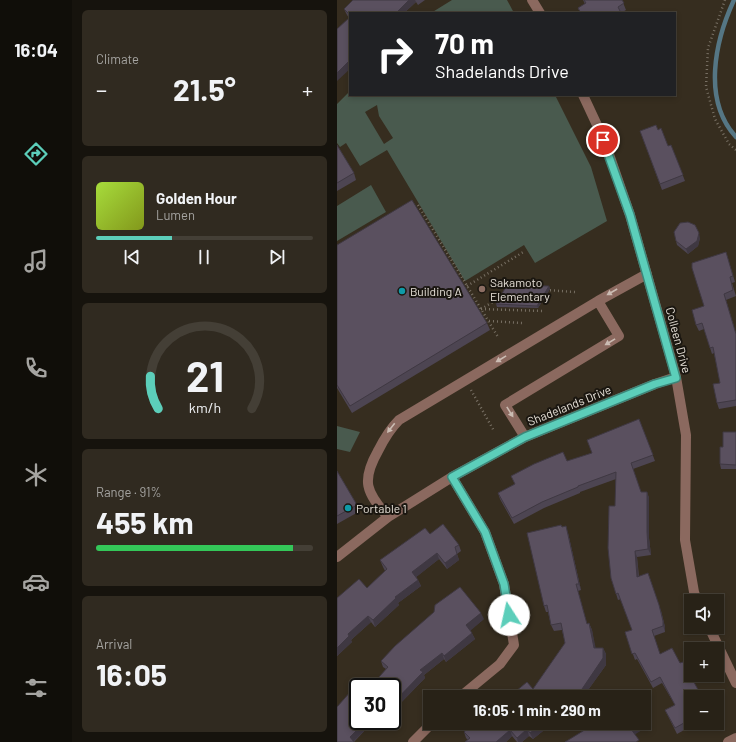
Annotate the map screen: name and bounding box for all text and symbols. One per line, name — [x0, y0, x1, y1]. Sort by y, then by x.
text: 70 m — [435, 26, 494, 60]
icon: right — [369, 28, 421, 80]
text: 16:04 — [14, 39, 58, 61]
text: Climate — [96, 51, 139, 67]
text: Shadelands Drive — [435, 60, 569, 82]
text: 21.5° — [173, 71, 236, 107]
text: − — [96, 76, 107, 102]
text: + — [302, 76, 313, 102]
pin — [586, 123, 620, 157]
icon: arrive — [592, 129, 614, 151]
icon: directions — [22, 140, 50, 168]
text: Golden Hour — [156, 189, 237, 207]
text: Lumen — [156, 207, 195, 223]
icon: previous — [121, 246, 143, 268]
icon: pause — [193, 246, 215, 268]
icon: next — [266, 246, 288, 268]
icon: music — [22, 247, 50, 275]
place label: Sakamoto Elementary — [490, 275, 550, 303]
place label: Building A — [410, 284, 462, 298]
marker: Sakamoto Elementary — [477, 284, 487, 294]
marker: Building A — [397, 286, 407, 296]
one-way arrow — [606, 289, 618, 296]
street label: Colleen Drive — [663, 305, 695, 375]
one-way arrow — [605, 338, 615, 346]
text: 21 — [186, 350, 223, 400]
icon: phone — [22, 354, 50, 382]
one-way arrow — [495, 355, 507, 362]
street label: Shadelands Drive — [525, 382, 613, 428]
text: km/h — [188, 399, 221, 416]
one-way arrow — [506, 406, 513, 418]
one-way arrow — [387, 423, 396, 434]
icon: climate — [22, 461, 50, 489]
text: Range · 91% — [96, 484, 162, 500]
place label: Portable 1 — [356, 501, 407, 515]
marker: Portable 1 — [343, 503, 353, 513]
text: 455 km — [96, 504, 194, 540]
icon: car — [22, 568, 50, 596]
position arrow — [488, 594, 530, 636]
map controls — [684, 594, 724, 730]
button: sound — [684, 594, 724, 634]
text: Arrival — [96, 636, 132, 652]
button: + — [684, 642, 724, 682]
text: 16:05 — [96, 656, 167, 692]
icon: filters — [22, 674, 50, 702]
speed limit sign: 30 — [349, 678, 401, 730]
button: − — [684, 690, 724, 730]
text: 16:05 · 1 min · 290 m — [473, 701, 601, 719]

